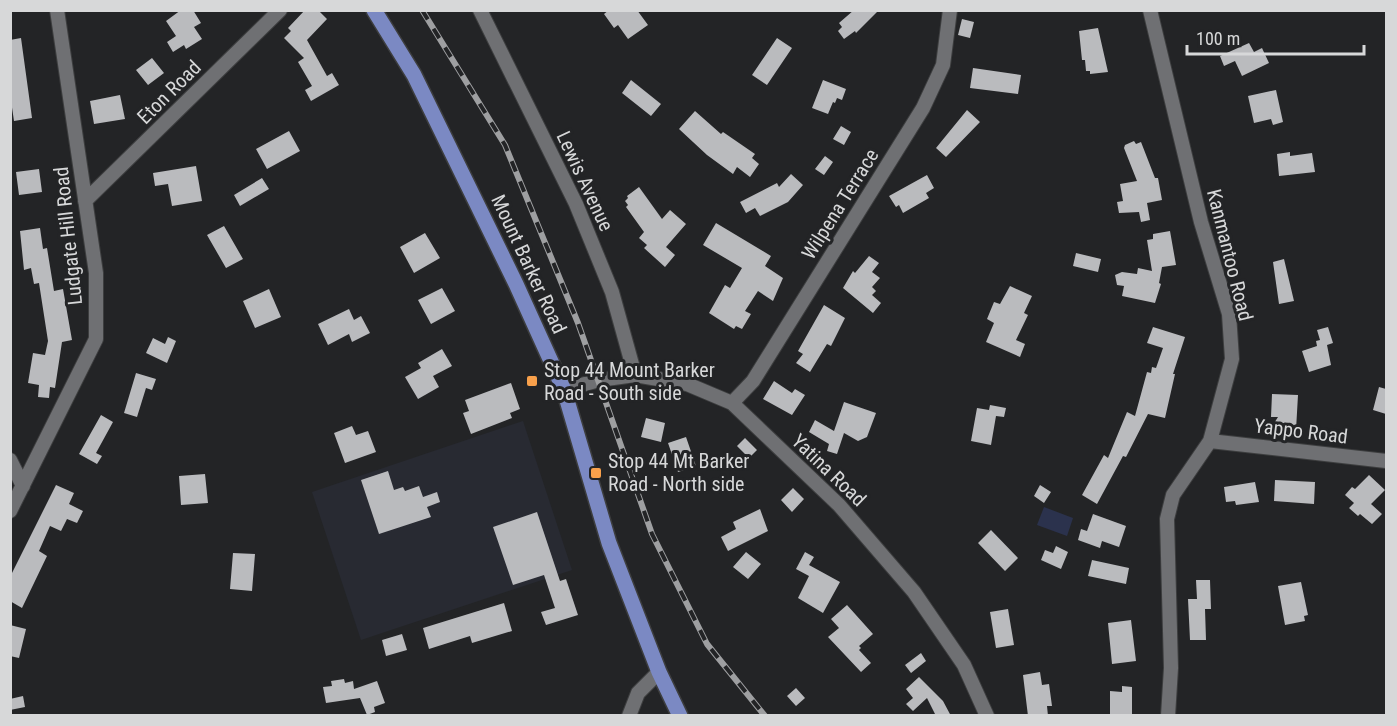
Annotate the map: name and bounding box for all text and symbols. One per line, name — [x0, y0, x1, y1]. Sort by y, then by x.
scale bar — [1187, 18, 1364, 56]
text: 100 m — [1196, 28, 1240, 49]
street label: Eton Road — [132, 55, 206, 129]
street label: Lewis Avenue — [551, 127, 619, 235]
street label: Wilpena Terrace — [796, 144, 884, 264]
street label: Ludgate Hill Road — [49, 166, 87, 306]
street label: Kanmantoo Road — [1202, 187, 1258, 323]
street label: Mount Barker Road — [486, 191, 572, 337]
place label: Stop 44 Mount Barker Road - South side — [544, 358, 715, 405]
marker: Stop 44 Mount Barker Road - South side — [525, 374, 539, 388]
street label: Yappo Road — [1253, 413, 1349, 449]
street label: Yatina Road — [787, 429, 871, 511]
place label: Stop 44 Mt Barker Road - North side — [608, 449, 749, 496]
marker: Stop 44 Mt Barker Road - North side — [589, 466, 603, 480]

